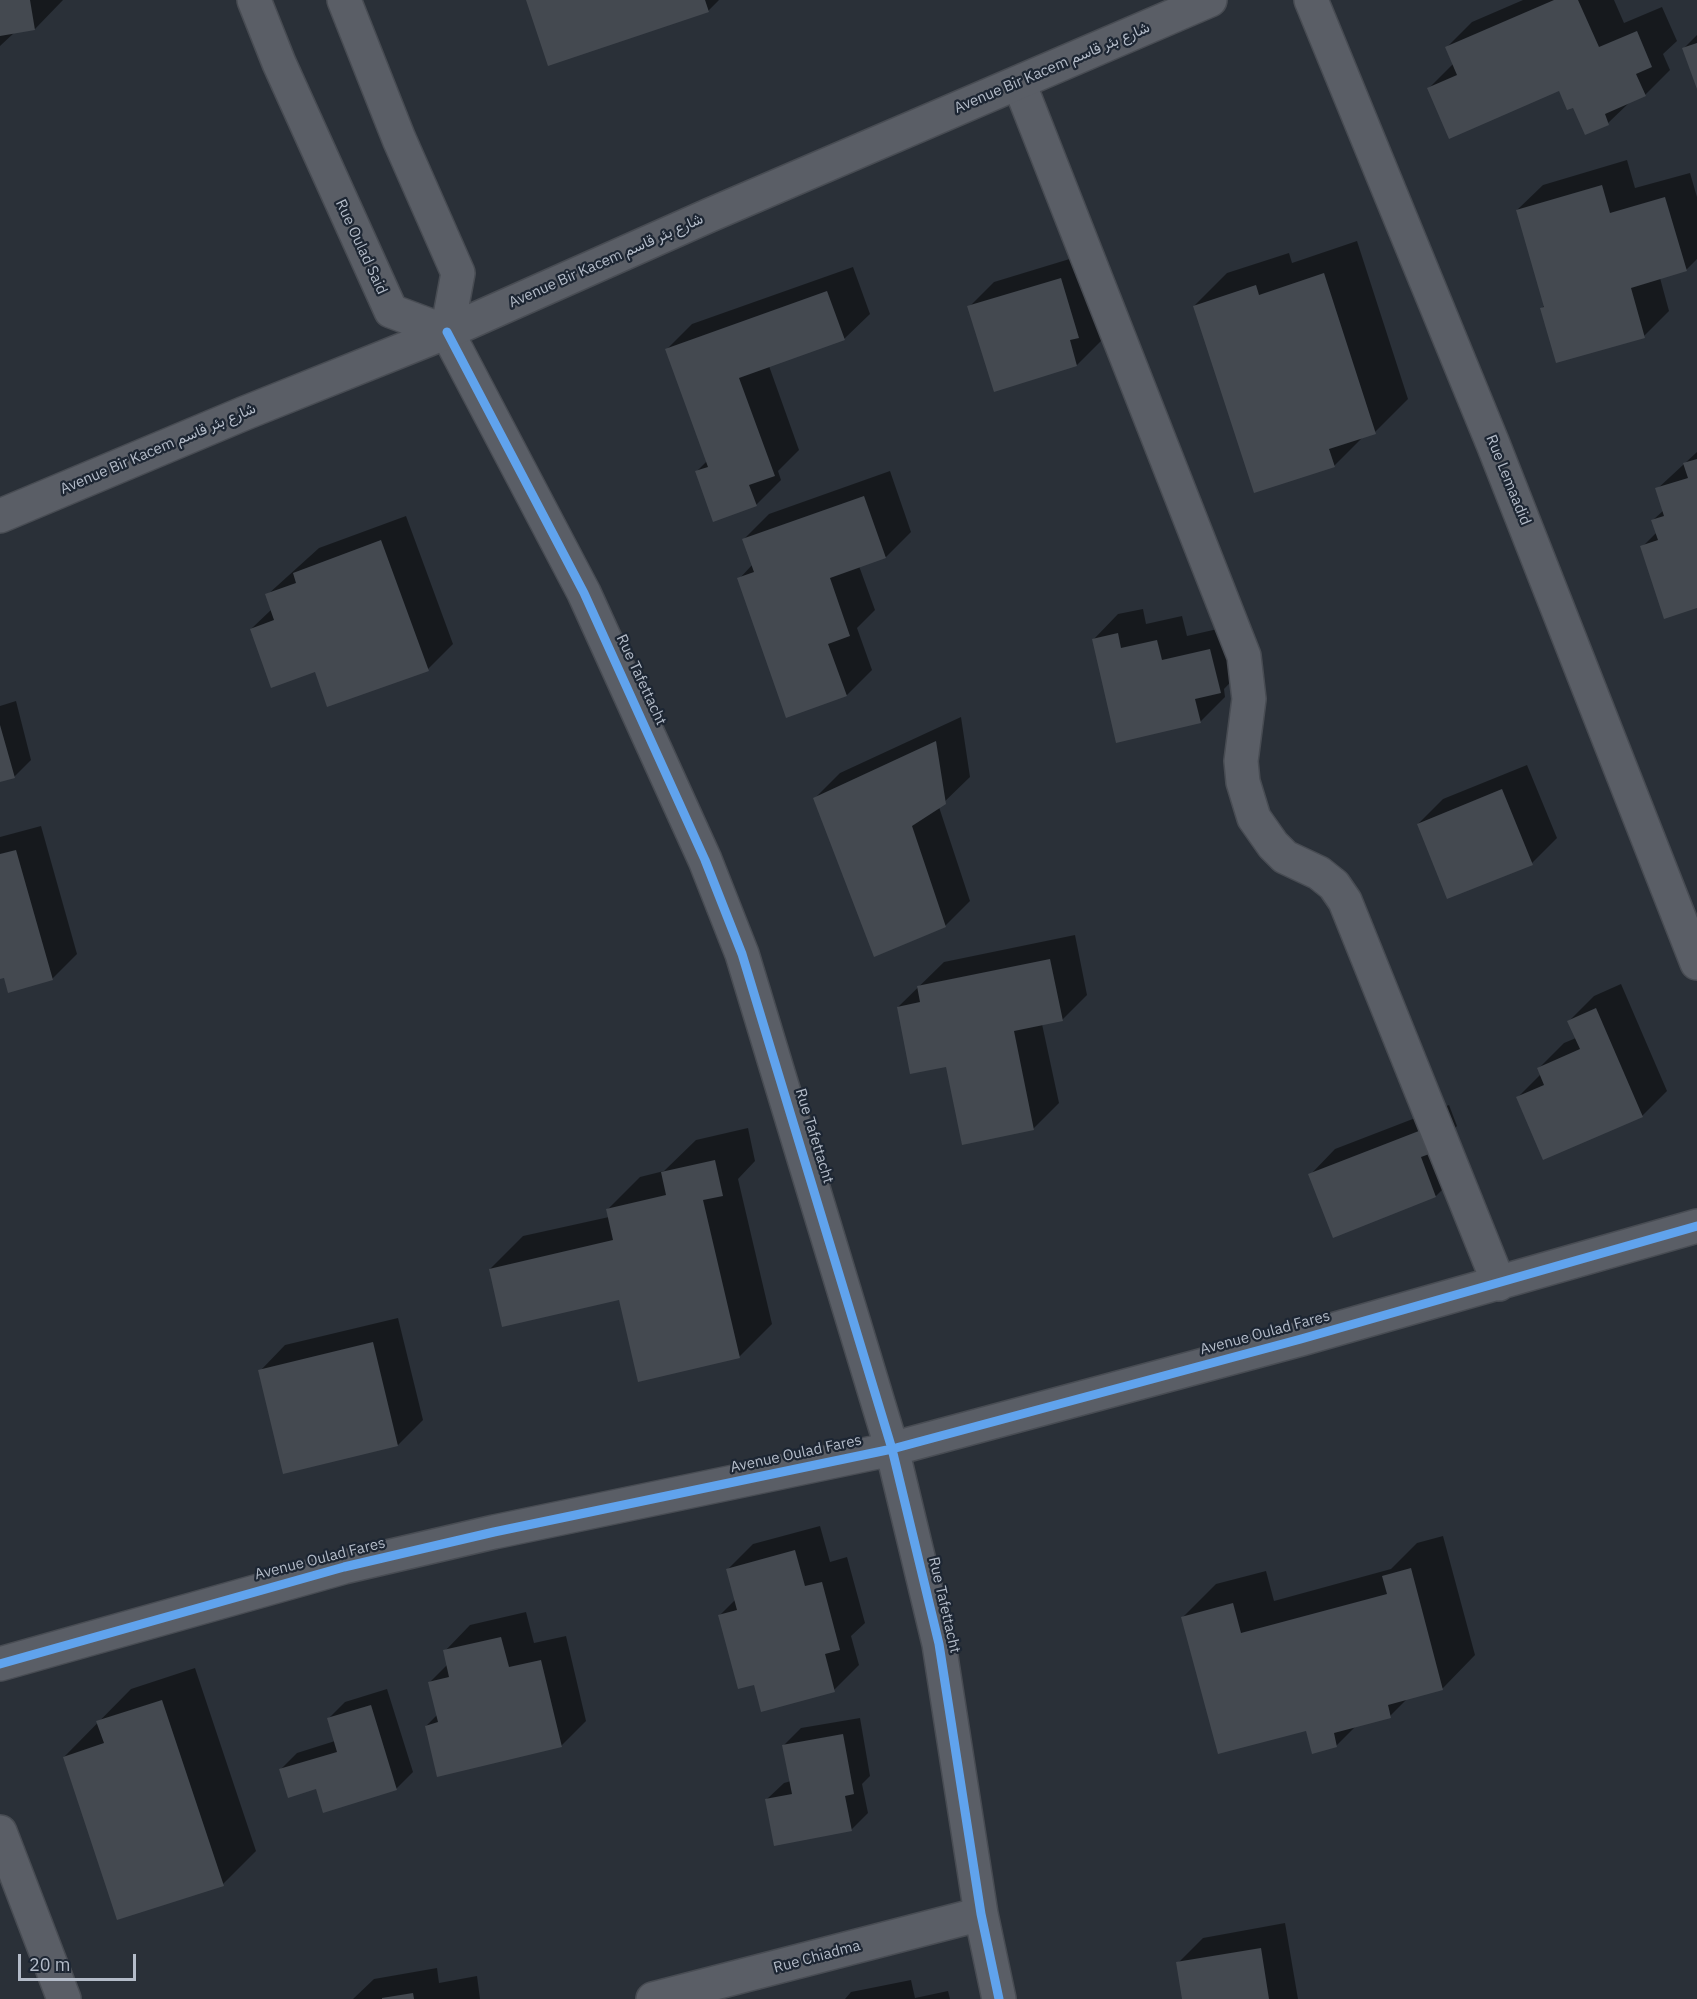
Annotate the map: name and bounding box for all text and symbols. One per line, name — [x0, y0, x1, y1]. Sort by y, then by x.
street label: Avenue Bir Kacem شارع بئر قاسم — [951, 19, 1153, 117]
street label: Rue Oulad Said — [331, 197, 391, 297]
street label: Avenue Bir Kacem شارع بئر قاسم — [506, 210, 706, 312]
street label: Avenue Bir Kacem شارع بئر قاسم — [57, 400, 259, 498]
street label: Rue Lemaadid — [1482, 432, 1534, 528]
street label: Rue Tafettacht — [612, 632, 670, 728]
street label: Rue Tafettacht — [791, 1086, 837, 1186]
street label: Avenue Oulad Fares — [1198, 1307, 1332, 1359]
street label: Avenue Oulad Fares — [729, 1431, 863, 1477]
street label: Avenue Oulad Fares — [253, 1534, 387, 1584]
street label: Rue Tafettacht — [924, 1555, 964, 1655]
street label: Rue Chiadma — [772, 1937, 862, 1977]
scale bar — [21, 1942, 140, 1980]
text: 20 m — [29, 1953, 71, 1976]

